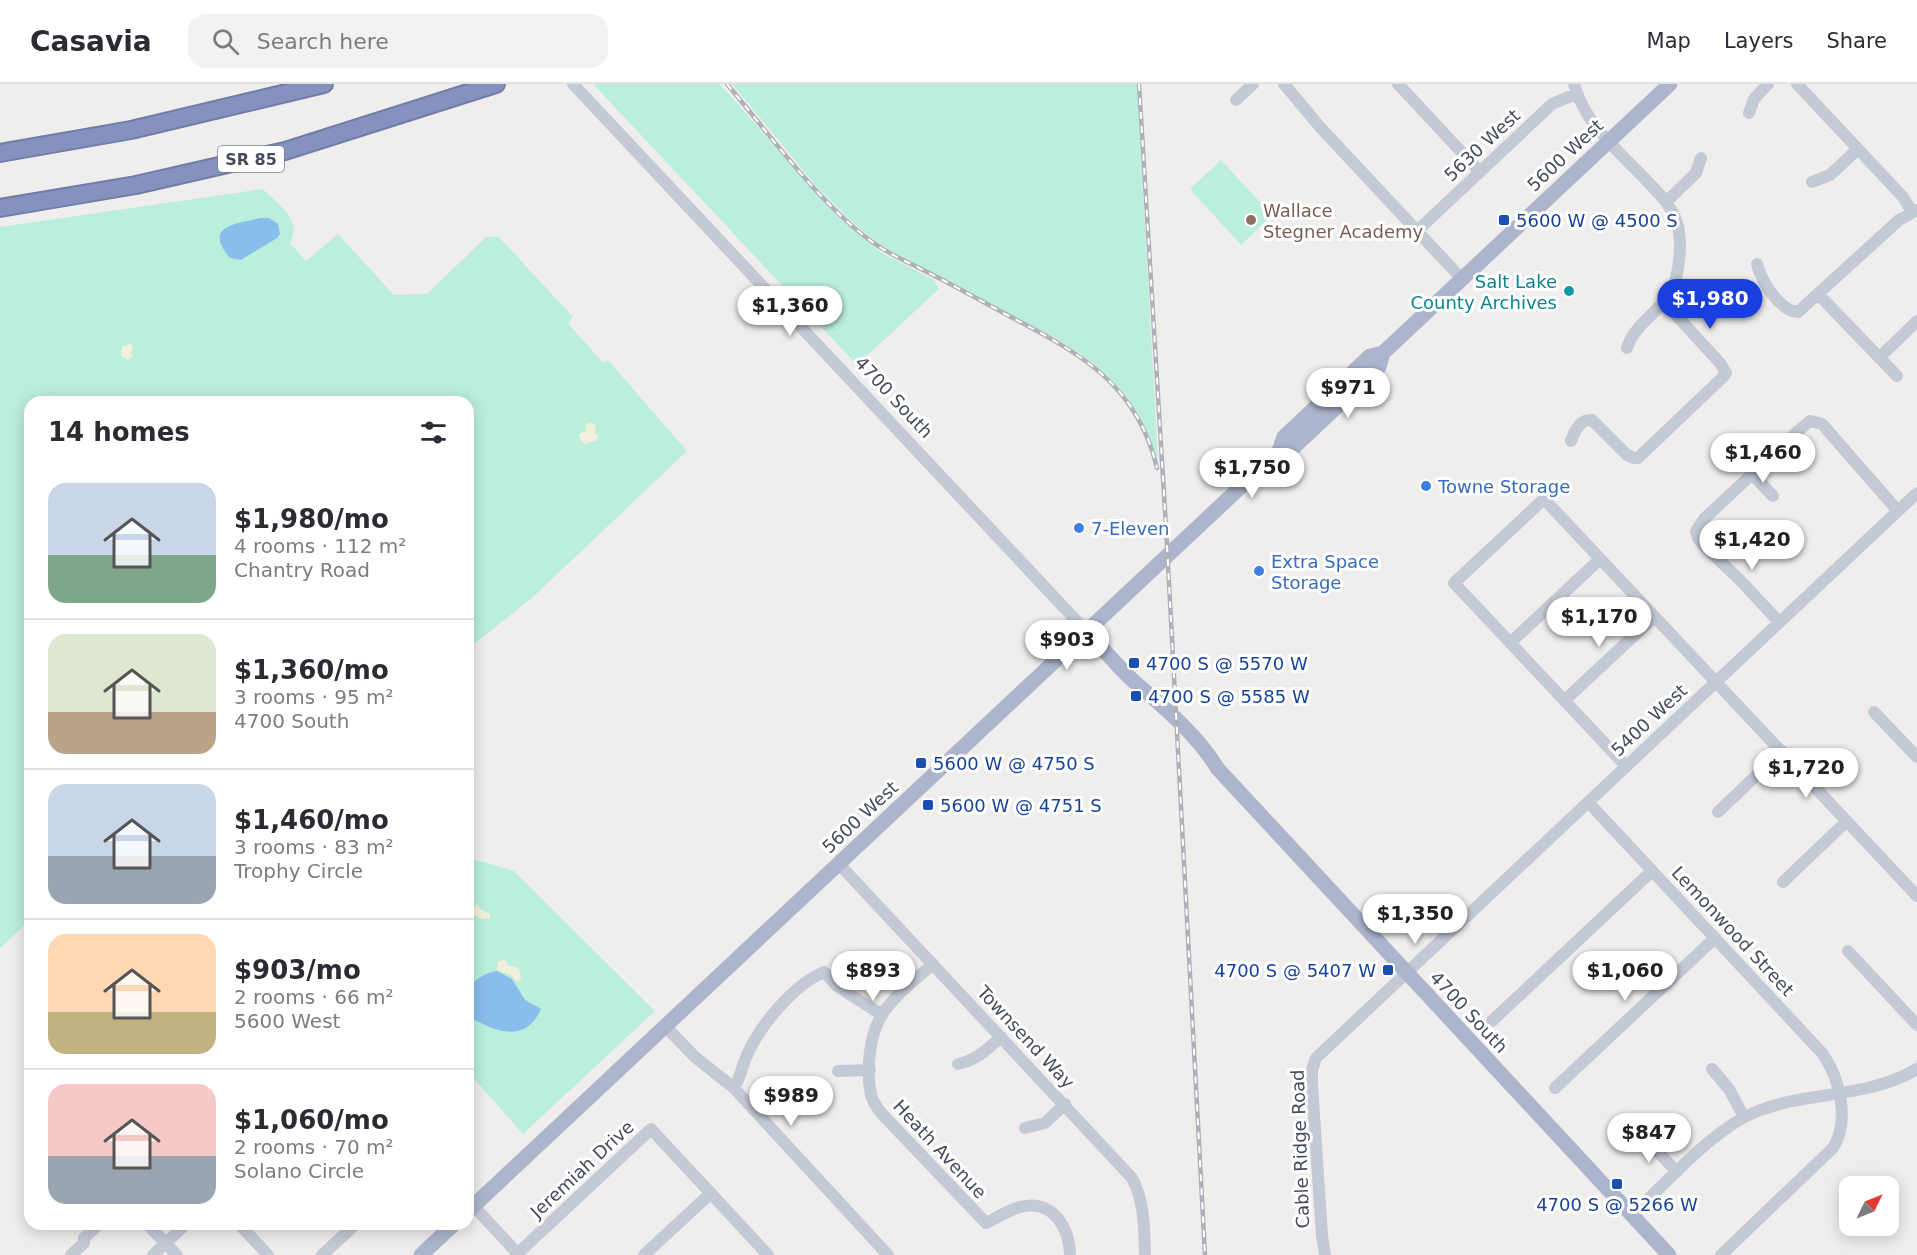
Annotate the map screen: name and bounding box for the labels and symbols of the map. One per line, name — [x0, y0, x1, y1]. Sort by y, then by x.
street label: 5630 West — [1440, 105, 1524, 185]
street label: 5600 West — [1523, 115, 1607, 195]
road number: SR 85 — [218, 146, 284, 172]
place label: Wallace Stegner Academy — [1263, 200, 1424, 242]
place label: 5600 W @ 4500 S — [1516, 210, 1678, 231]
marker: Wallace Stegner Academy — [1244, 213, 1258, 227]
marker: 5600 W @ 4500 S — [1497, 213, 1511, 227]
place label: Salt Lake County Archives — [1410, 271, 1557, 313]
pin: $1,980 — [1661, 279, 1759, 330]
marker: Salt Lake County Archives — [1562, 284, 1576, 298]
pin: $1,360 — [741, 286, 839, 337]
street label: 4700 South — [851, 352, 937, 442]
pin: $971 — [1312, 368, 1384, 419]
pin: $1,460 — [1714, 433, 1812, 484]
pin: $1,750 — [1203, 448, 1301, 499]
place label: Towne Storage — [1437, 476, 1570, 497]
marker: Towne Storage — [1419, 479, 1433, 493]
place label: 7-Eleven — [1091, 518, 1170, 539]
pin: $1,420 — [1703, 520, 1801, 571]
marker: 7-Eleven — [1072, 521, 1086, 535]
place label: Extra Space Storage — [1271, 551, 1379, 593]
marker: Extra Space Storage — [1252, 564, 1266, 578]
pin: $1,170 — [1550, 597, 1648, 648]
pin: $903 — [1031, 620, 1103, 671]
place label: 4700 S @ 5570 W — [1146, 653, 1308, 674]
marker: 4700 S @ 5570 W — [1127, 656, 1141, 670]
street label: 5400 West — [1607, 680, 1691, 760]
place label: 4700 S @ 5585 W — [1148, 686, 1310, 707]
marker: 4700 S @ 5585 W — [1129, 689, 1143, 703]
pin: $1,720 — [1757, 748, 1855, 799]
place label: 5600 W @ 4750 S — [933, 753, 1095, 774]
marker: 5600 W @ 4750 S — [914, 756, 928, 770]
street label: 5600 West — [818, 777, 902, 857]
place label: 5600 W @ 4751 S — [940, 795, 1102, 816]
marker: 5600 W @ 4751 S — [921, 798, 935, 812]
street label: Lemonwood Street — [1668, 862, 1798, 1000]
pin: $1,350 — [1366, 894, 1464, 945]
pin: $893 — [837, 951, 909, 1002]
pin: $1,060 — [1576, 951, 1674, 1002]
place label: 4700 S @ 5407 W — [1214, 960, 1376, 981]
marker: 4700 S @ 5407 W — [1381, 963, 1395, 977]
street label: 4700 South — [1426, 967, 1512, 1057]
street label: Townsend Way — [972, 981, 1079, 1093]
street label: Cable Ridge Road — [1287, 1069, 1313, 1229]
pin: $989 — [755, 1076, 827, 1127]
street label: Heath Avenue — [889, 1096, 991, 1202]
pin: $847 — [1613, 1113, 1685, 1164]
street label: Jeremiah Drive — [525, 1116, 638, 1223]
north arrow — [1839, 1176, 1899, 1236]
marker: 4700 S @ 5266 W — [1610, 1177, 1624, 1191]
place label: 4700 S @ 5266 W — [1536, 1194, 1698, 1215]

